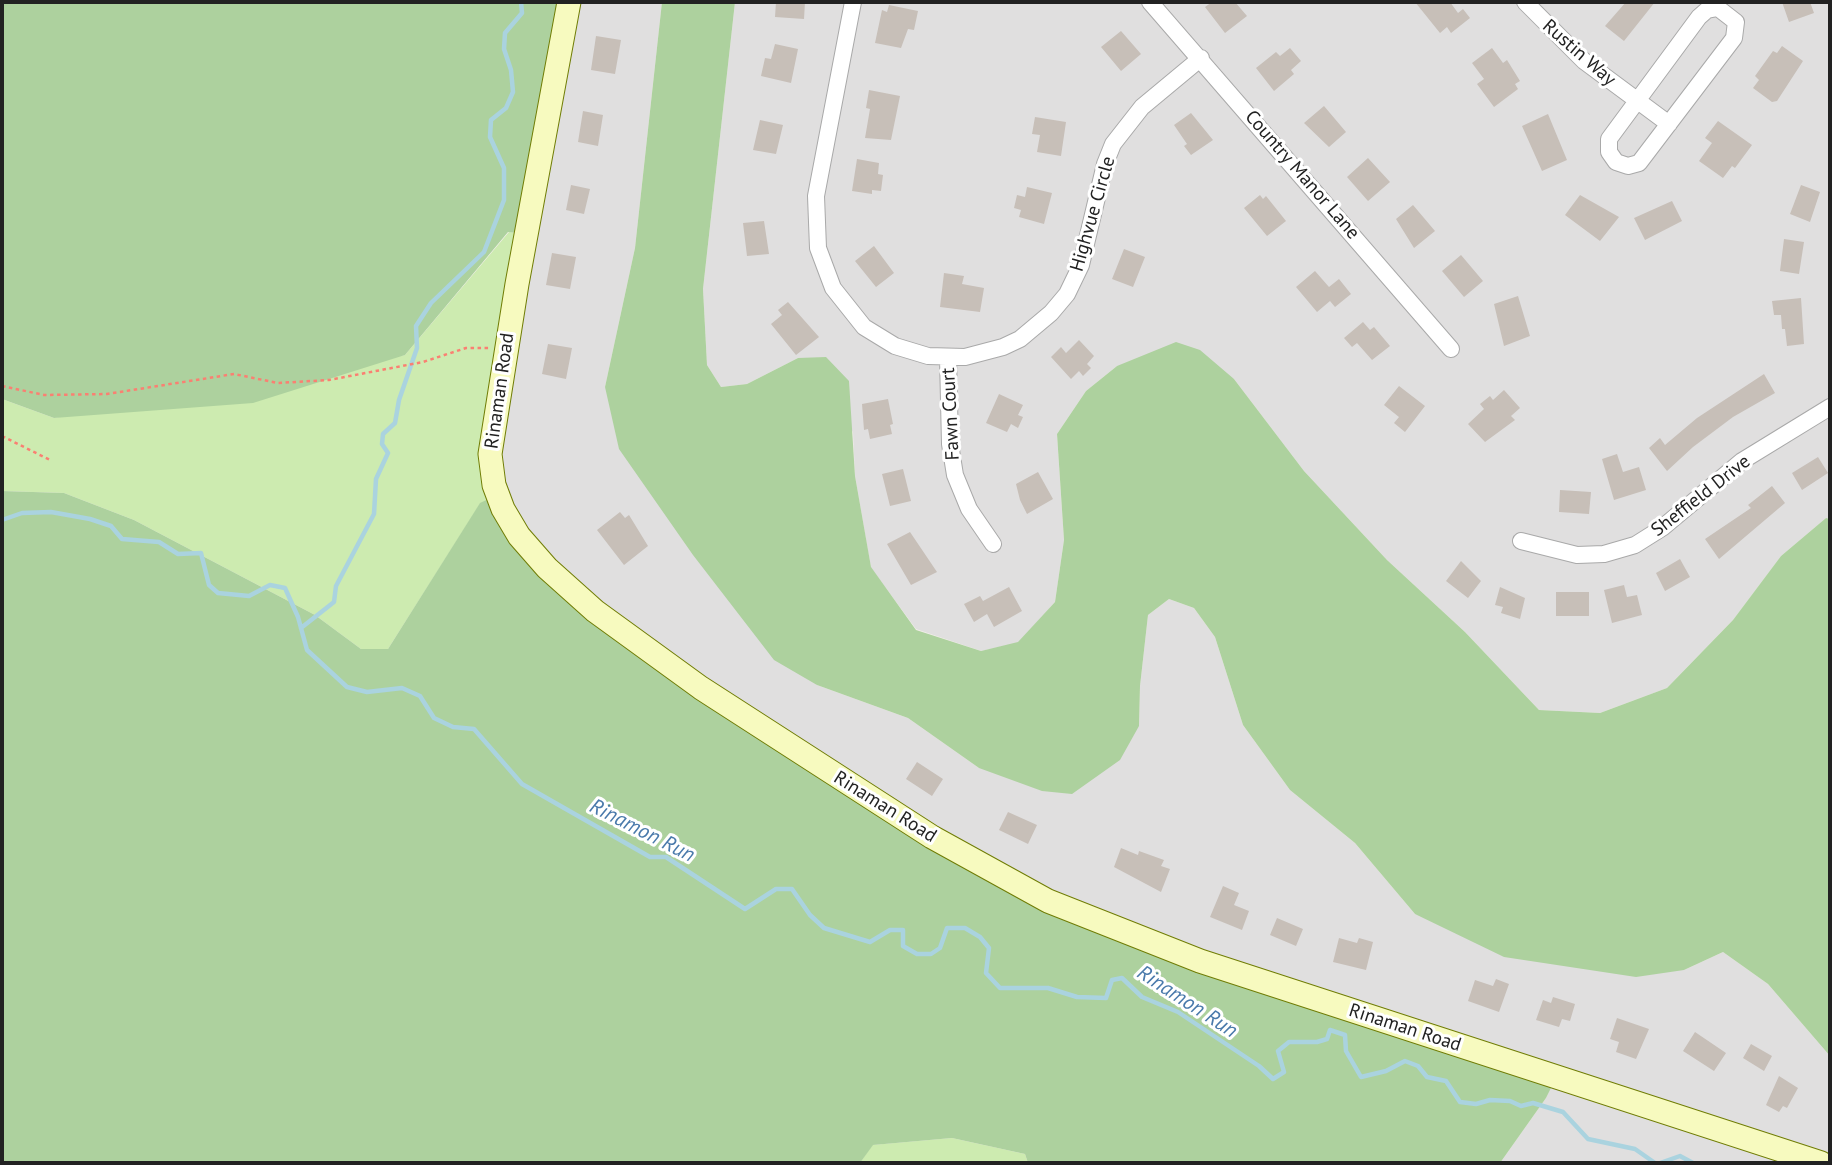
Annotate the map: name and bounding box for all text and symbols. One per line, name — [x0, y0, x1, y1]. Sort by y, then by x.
street label: Rustin Way — [1538, 15, 1620, 91]
street label: Country Manor Lane — [1240, 106, 1364, 244]
street label: Highvue Circle — [1066, 154, 1120, 274]
street label: Rinaman Road — [481, 332, 519, 450]
street label: Fawn Court — [937, 367, 965, 461]
street label: Sheffield Drive — [1647, 450, 1755, 542]
street label: Rinaman Road — [829, 766, 941, 848]
water label: Rinamon Run — [585, 794, 699, 868]
water label: Rinamon Run — [1132, 960, 1242, 1044]
street label: Rinaman Road — [1346, 999, 1464, 1057]

